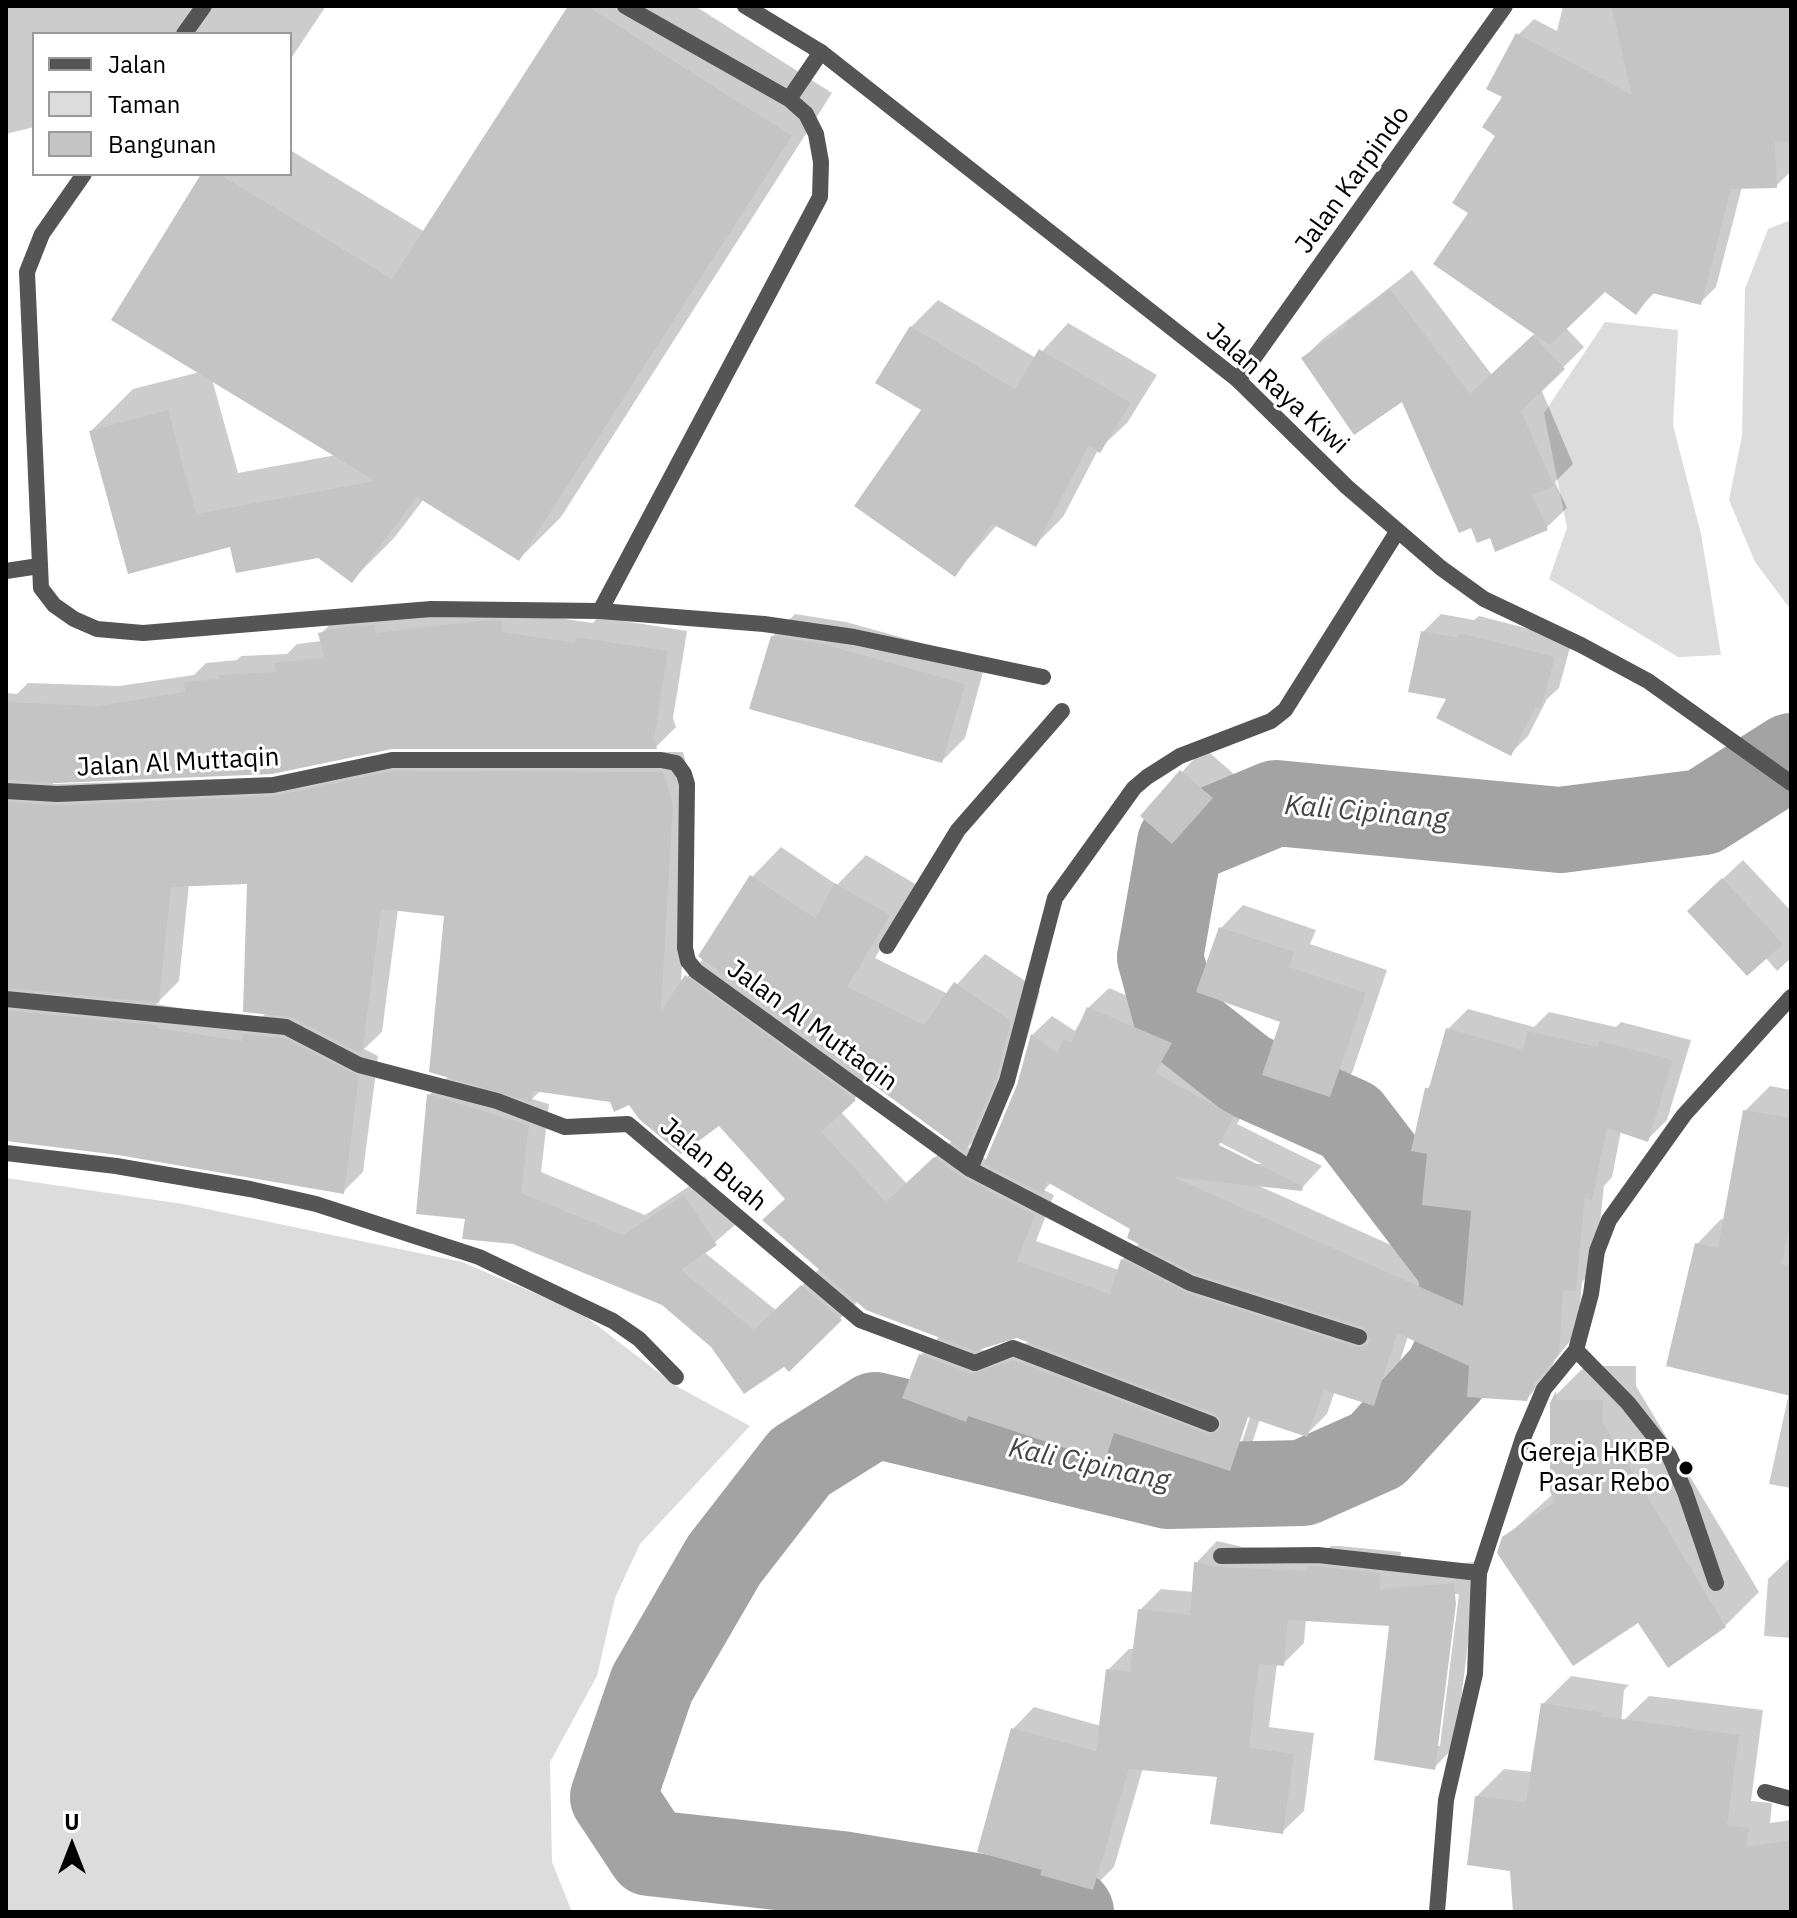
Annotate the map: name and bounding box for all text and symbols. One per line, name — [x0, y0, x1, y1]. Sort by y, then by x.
legend — [32, 32, 292, 176]
text: Jalan — [108, 48, 166, 80]
text: Taman — [108, 88, 180, 120]
street label: Jalan Karpindo — [1289, 100, 1417, 260]
text: Bangunan — [108, 128, 216, 160]
street label: Jalan Raya Kiwi — [1199, 317, 1355, 461]
street label: Jalan Al Muttaqin — [76, 742, 280, 784]
water label: Kali Cipinang — [1283, 789, 1449, 837]
street label: Jalan Al Muttaqin — [721, 954, 903, 1098]
street label: Jalan Buah — [653, 1111, 773, 1219]
water label: Kali Cipinang — [1005, 1432, 1173, 1498]
place label: Gereja HKBP Pasar Rebo — [1520, 1437, 1670, 1498]
marker: Gereja HKBP Pasar Rebo — [1677, 1459, 1695, 1477]
north arrow — [32, 1806, 112, 1886]
text: U — [64, 1807, 80, 1836]

